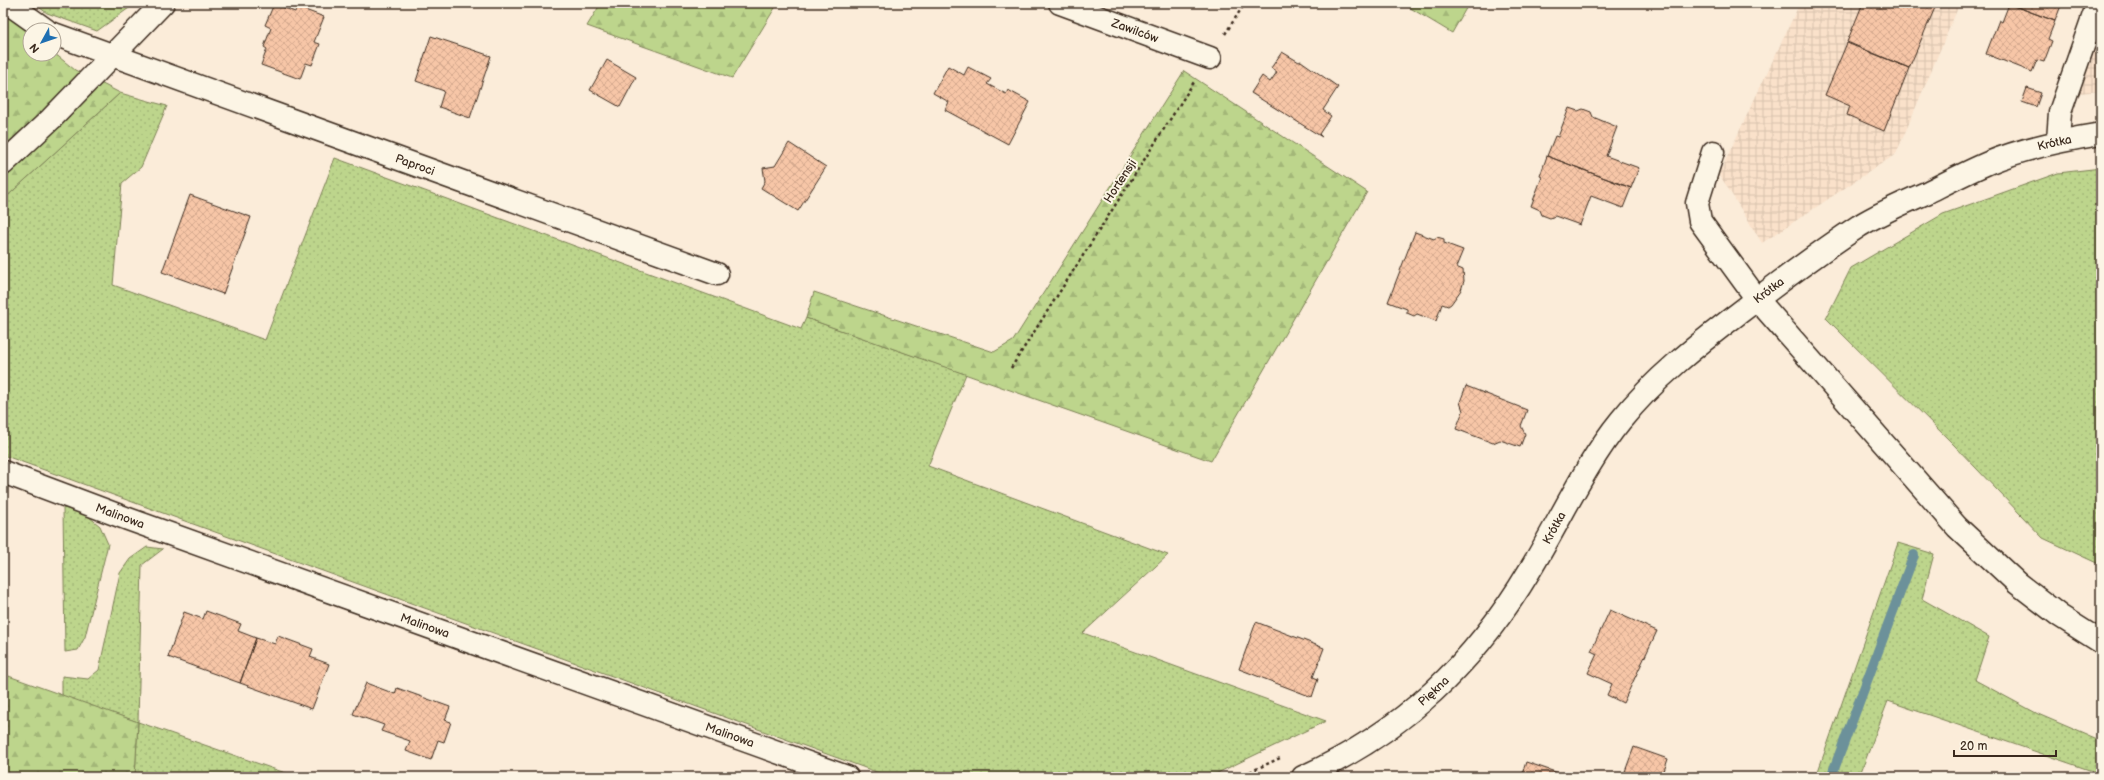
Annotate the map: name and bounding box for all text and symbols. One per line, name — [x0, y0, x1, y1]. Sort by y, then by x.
street label: Zawilców — [1108, 15, 1160, 46]
north arrow — [22, 22, 62, 62]
text: N — [27, 41, 42, 55]
street label: Krótka — [2036, 132, 2073, 154]
street label: Paproci — [393, 151, 437, 179]
street label: Hortensji — [1101, 157, 1140, 206]
street label: Krótka — [1751, 274, 1788, 307]
street label: Malinowa — [93, 500, 146, 532]
street label: Krótka — [1540, 509, 1570, 547]
street label: Malinowa — [398, 610, 451, 642]
street label: Piękna — [1415, 673, 1453, 710]
street label: Malinowa — [703, 720, 756, 751]
scale bar — [1954, 732, 2056, 758]
text: 20 m — [1960, 739, 1987, 754]

